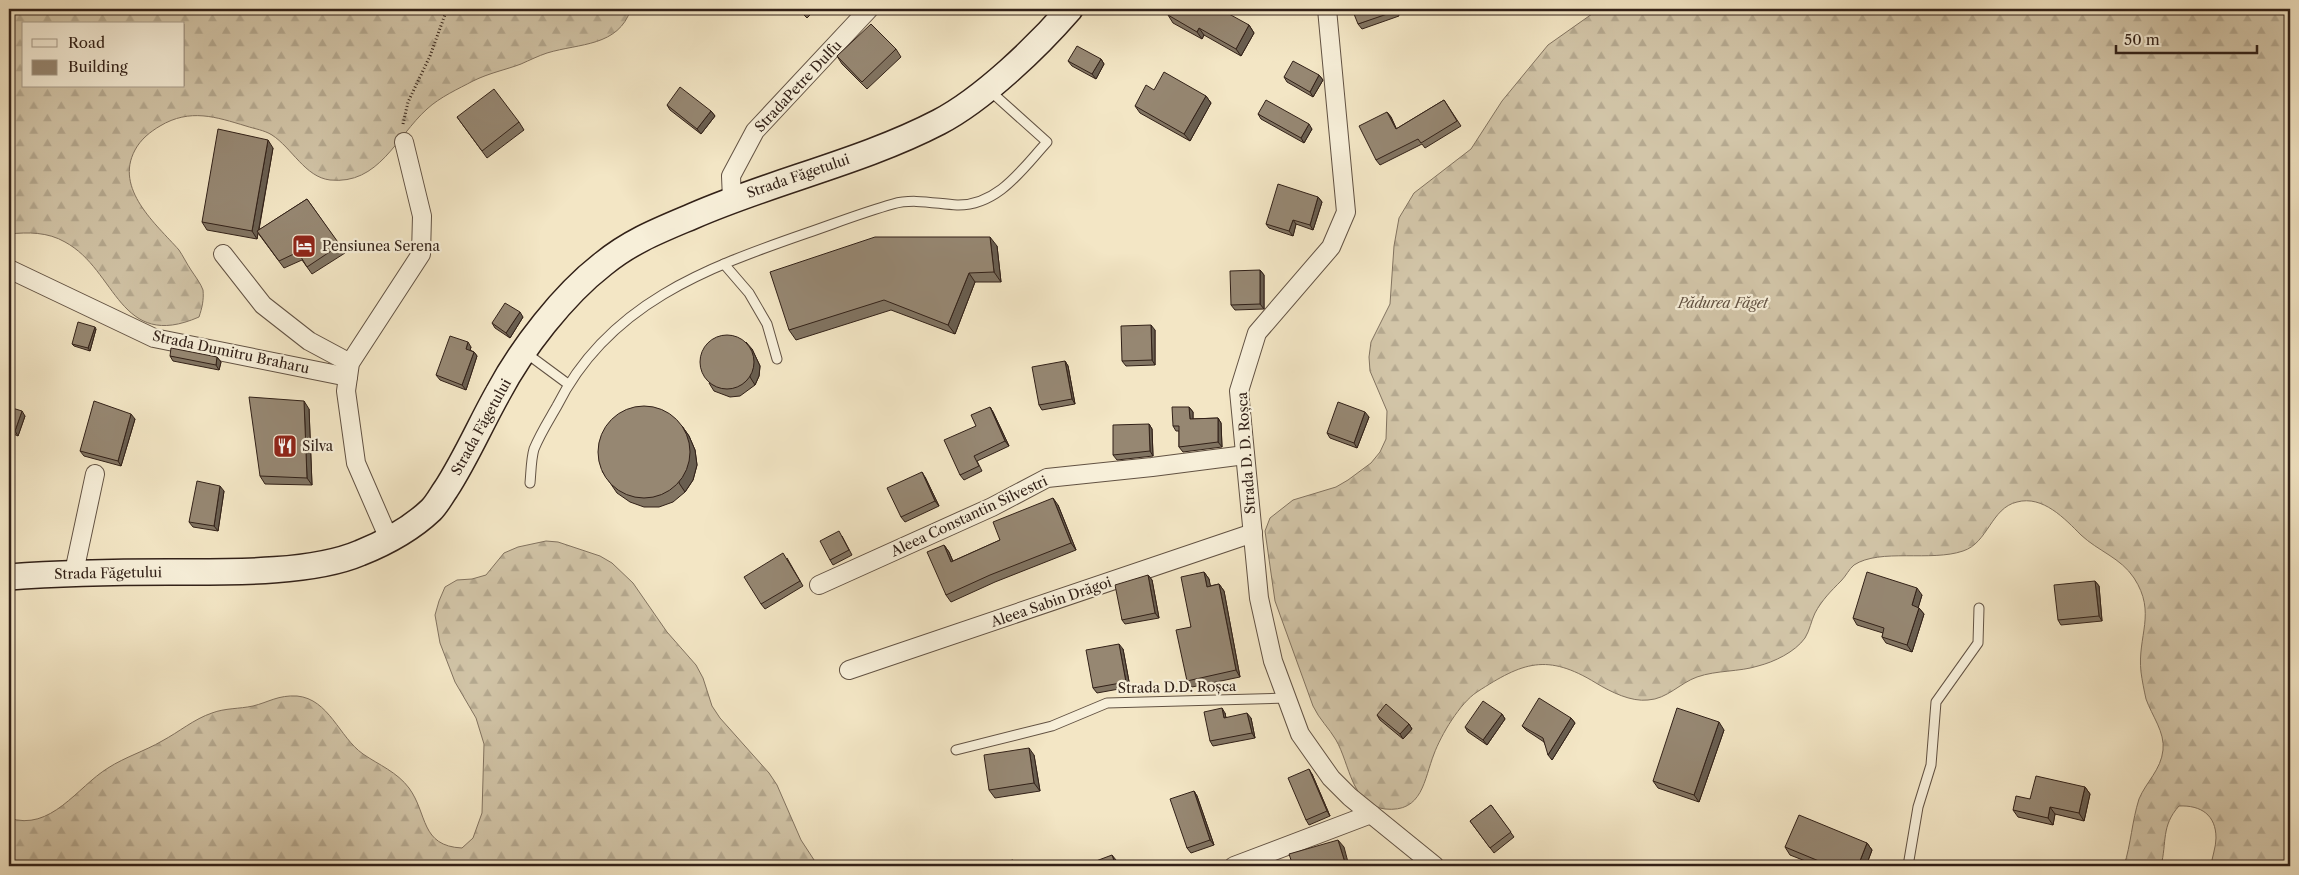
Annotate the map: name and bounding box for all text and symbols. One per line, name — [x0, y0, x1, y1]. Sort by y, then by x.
legend — [22, 22, 185, 88]
scale bar — [2116, 22, 2258, 54]
text: 50 m — [2124, 30, 2160, 49]
text: Road — [68, 33, 105, 52]
street label: StradaPetre Dulfu — [751, 36, 845, 136]
text: Building — [68, 57, 128, 76]
street label: Strada Făgetului — [744, 150, 852, 202]
hotel icon: Pensiunea Serena — [291, 233, 317, 259]
place label: Pensiunea Serena — [322, 237, 441, 255]
park label: Pădurea Făget — [1677, 294, 1769, 312]
street label: Strada Dumitru Braharu — [151, 327, 312, 378]
street label: Strada Făgetului — [447, 375, 515, 479]
street label: Strada D. D. Roșca — [1233, 391, 1259, 515]
restaurant icon: Silva — [272, 433, 298, 459]
place label: Silva — [302, 437, 334, 455]
street label: Aleea Constantin Silvestri — [887, 472, 1050, 561]
street label: Strada Făgetului — [54, 563, 162, 583]
street label: Aleea Sabin Drăgoi — [987, 573, 1114, 631]
street label: Strada D.D. Roșca — [1118, 677, 1237, 697]

